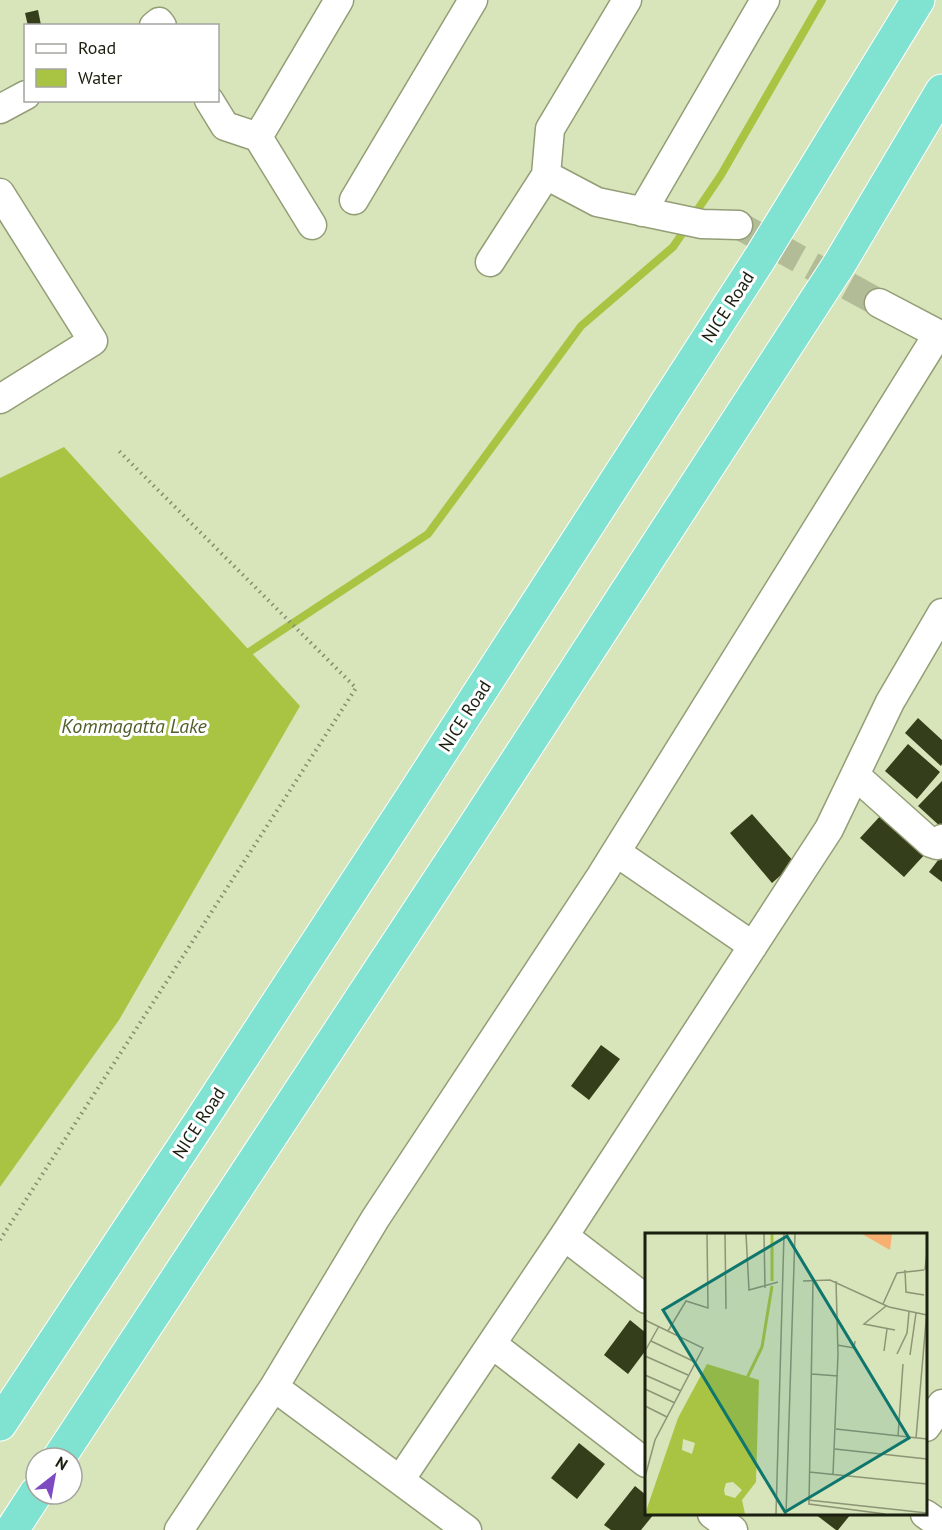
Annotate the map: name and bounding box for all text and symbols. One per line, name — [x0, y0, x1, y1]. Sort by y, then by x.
legend — [24, 24, 219, 102]
text: Road — [78, 36, 116, 59]
text: Water — [78, 66, 122, 89]
street label: NICE Road — [696, 267, 759, 347]
street label: NICE Road — [433, 676, 496, 756]
water label: Kommagatta Lake — [61, 713, 207, 739]
street label: NICE Road — [167, 1083, 230, 1163]
inset map — [645, 1233, 927, 1515]
north arrow — [24, 1446, 84, 1506]
text: N — [52, 1452, 71, 1474]

